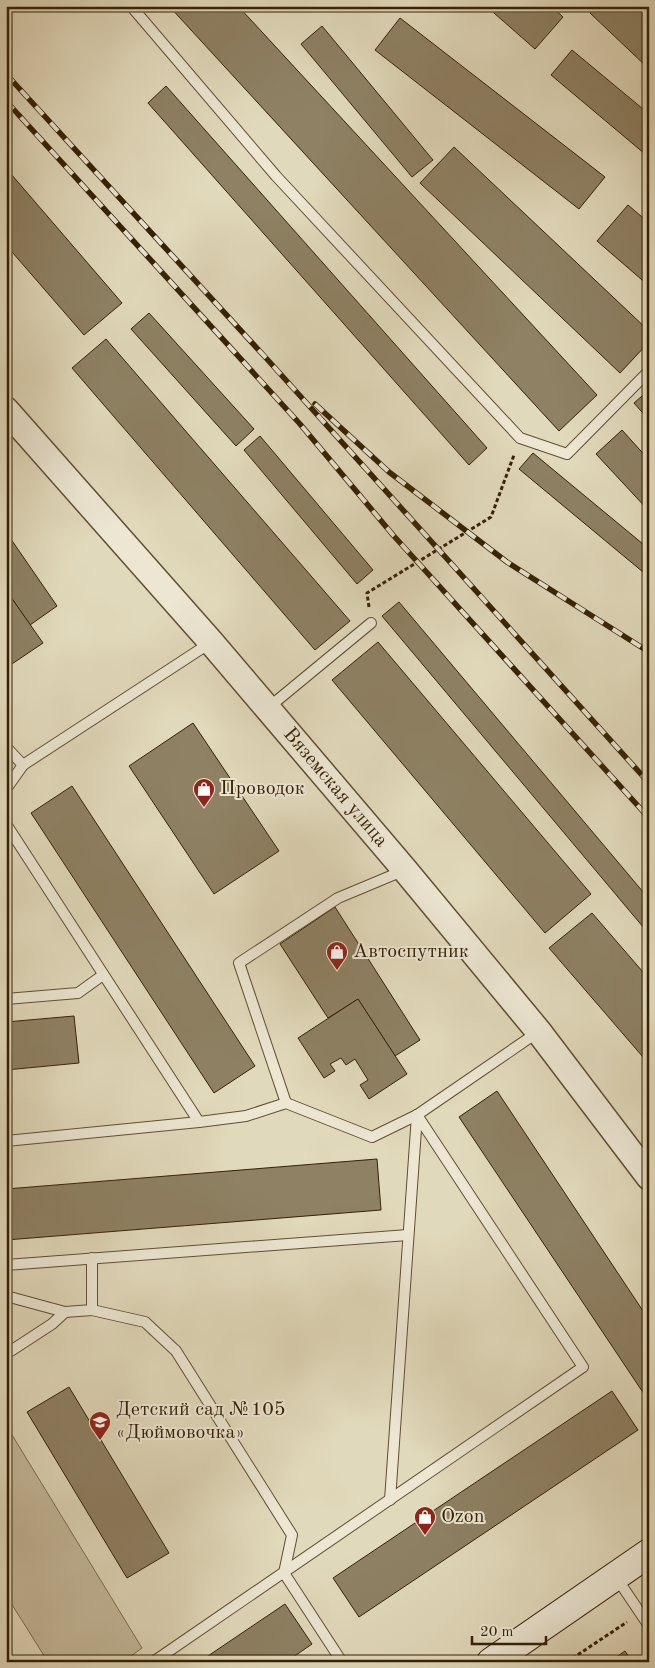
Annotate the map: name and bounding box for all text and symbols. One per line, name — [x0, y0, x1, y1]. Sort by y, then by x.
street label: Вяземская улица — [279, 724, 391, 851]
shop icon: Проводок — [192, 777, 216, 808]
place label: Проводок — [220, 779, 305, 799]
shop icon: Автоспутник — [325, 940, 349, 971]
place label: Автоспутник — [353, 942, 469, 962]
place label: Детский сад №105 «Дюймовочка» — [116, 1400, 285, 1443]
school or university icon: Детский сад №105 «Дюймовочка» — [88, 1410, 112, 1441]
shop icon: Ozon — [413, 1505, 437, 1536]
place label: Ozon — [441, 1507, 485, 1527]
scale bar — [472, 1613, 546, 1645]
text: 20 m — [480, 1625, 514, 1640]

